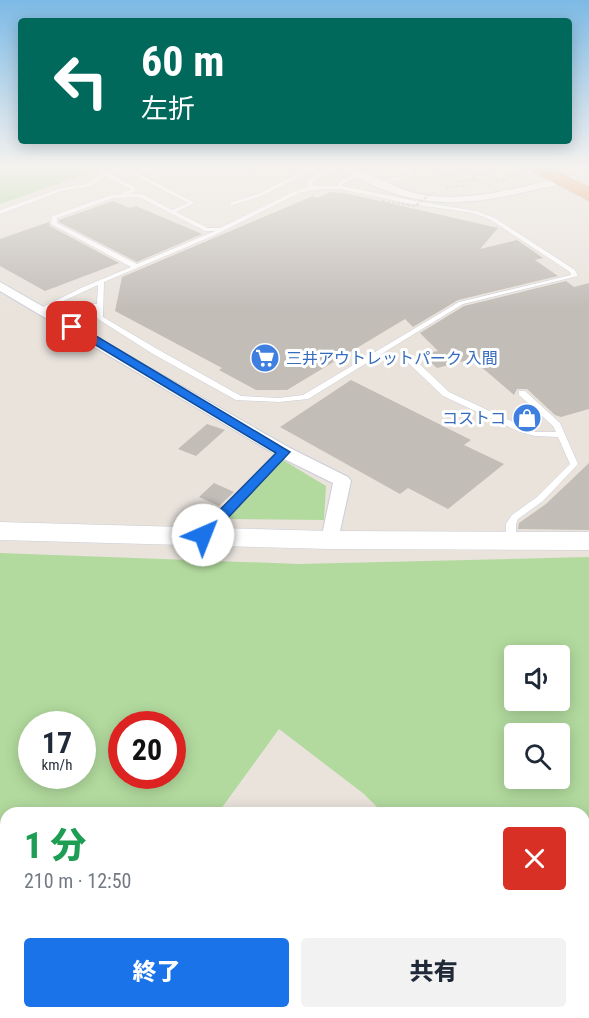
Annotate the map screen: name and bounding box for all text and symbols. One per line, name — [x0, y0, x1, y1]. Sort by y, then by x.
text: 60 m — [141, 37, 224, 86]
icon: left — [42, 42, 120, 120]
text: 左折 — [141, 93, 195, 125]
pin — [46, 301, 97, 352]
icon: arrive — [55, 310, 88, 343]
supermarket icon: 三井アウトレットパーク 入間 — [249, 342, 281, 374]
place label: 三井アウトレットパーク 入間 — [286, 349, 498, 368]
shop icon: コストコ — [511, 402, 543, 434]
place label: コストコ — [442, 409, 506, 428]
position arrow — [171, 503, 235, 567]
map controls — [504, 645, 570, 789]
button: sound — [504, 645, 570, 711]
speed limit sign: 20 — [108, 711, 186, 789]
button: search — [504, 723, 570, 789]
text: 17 — [42, 725, 72, 760]
text: km/h — [42, 756, 72, 774]
text: 1 分 — [24, 825, 87, 867]
button: close — [503, 827, 566, 890]
text: 210 m · 12:50 — [24, 869, 131, 893]
button: 終了 — [24, 938, 289, 1007]
button: 共有 — [301, 938, 566, 1007]

